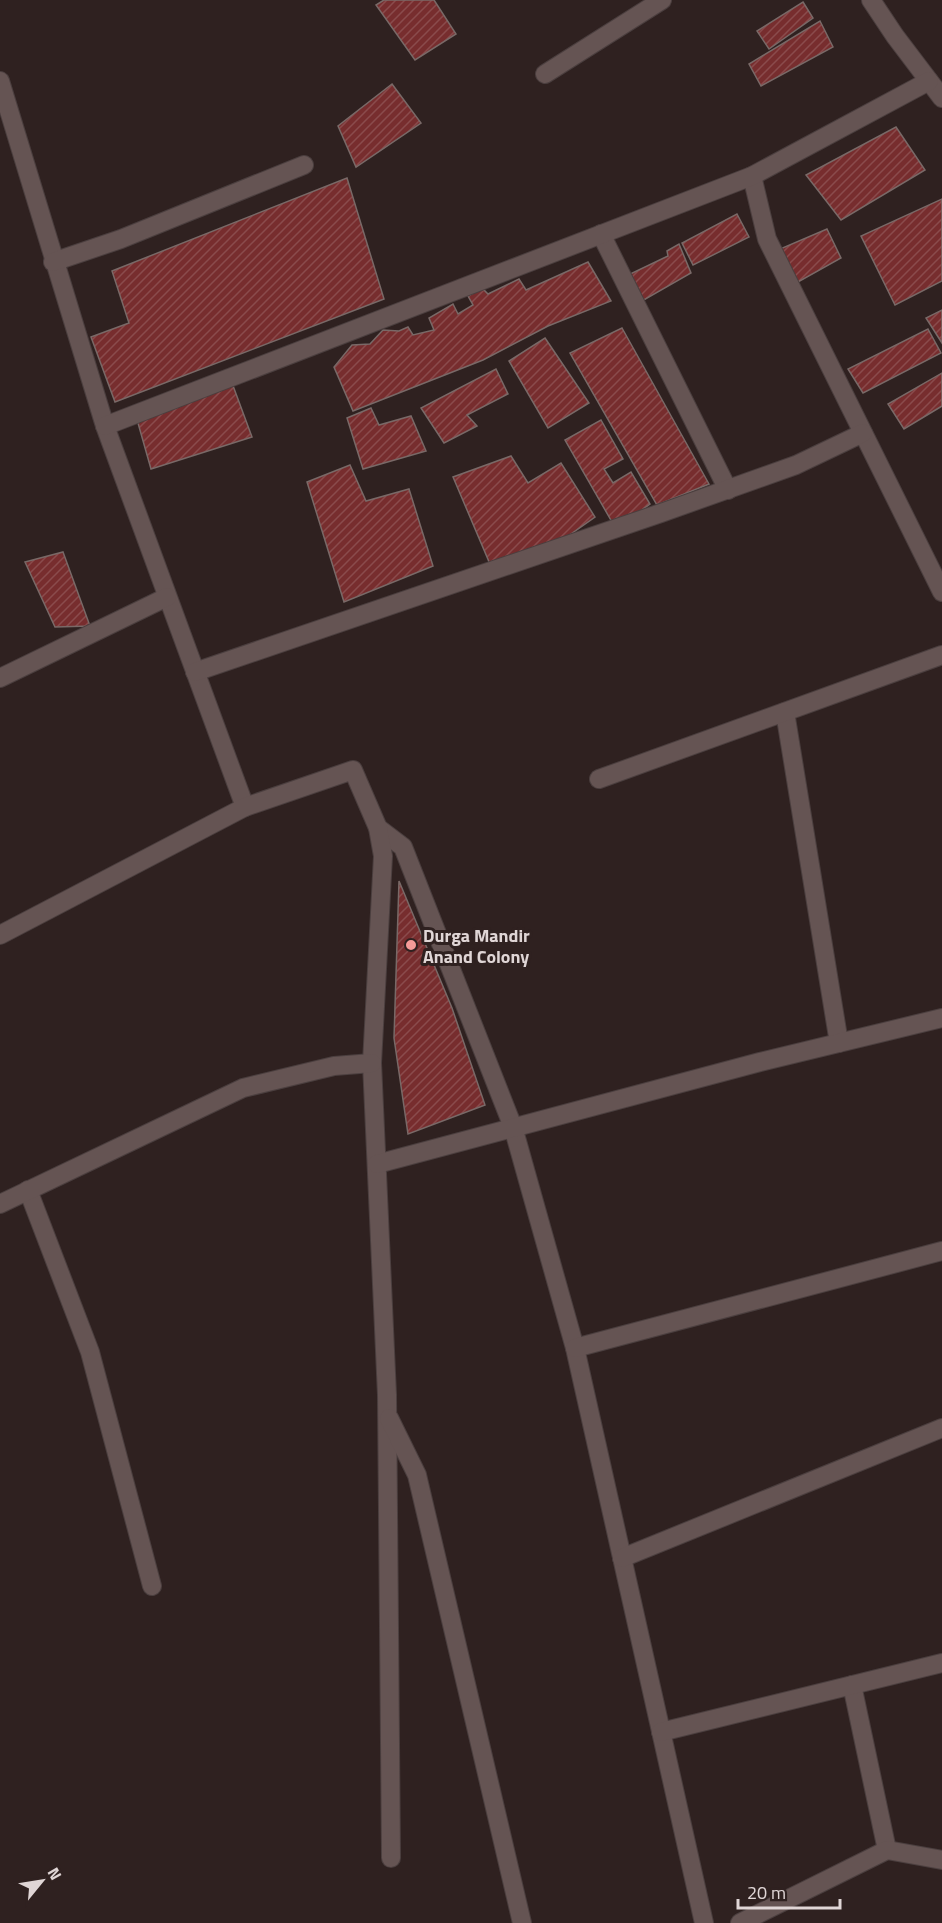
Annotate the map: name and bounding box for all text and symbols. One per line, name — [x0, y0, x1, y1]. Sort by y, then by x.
place label: Durga Mandir Anand Colony — [423, 922, 530, 970]
marker: Durga Mandir Anand Colony — [404, 938, 418, 952]
north arrow — [12, 1851, 72, 1911]
text: N — [42, 1863, 68, 1884]
scale bar — [738, 1872, 840, 1910]
text: 20 m — [747, 1879, 786, 1906]

